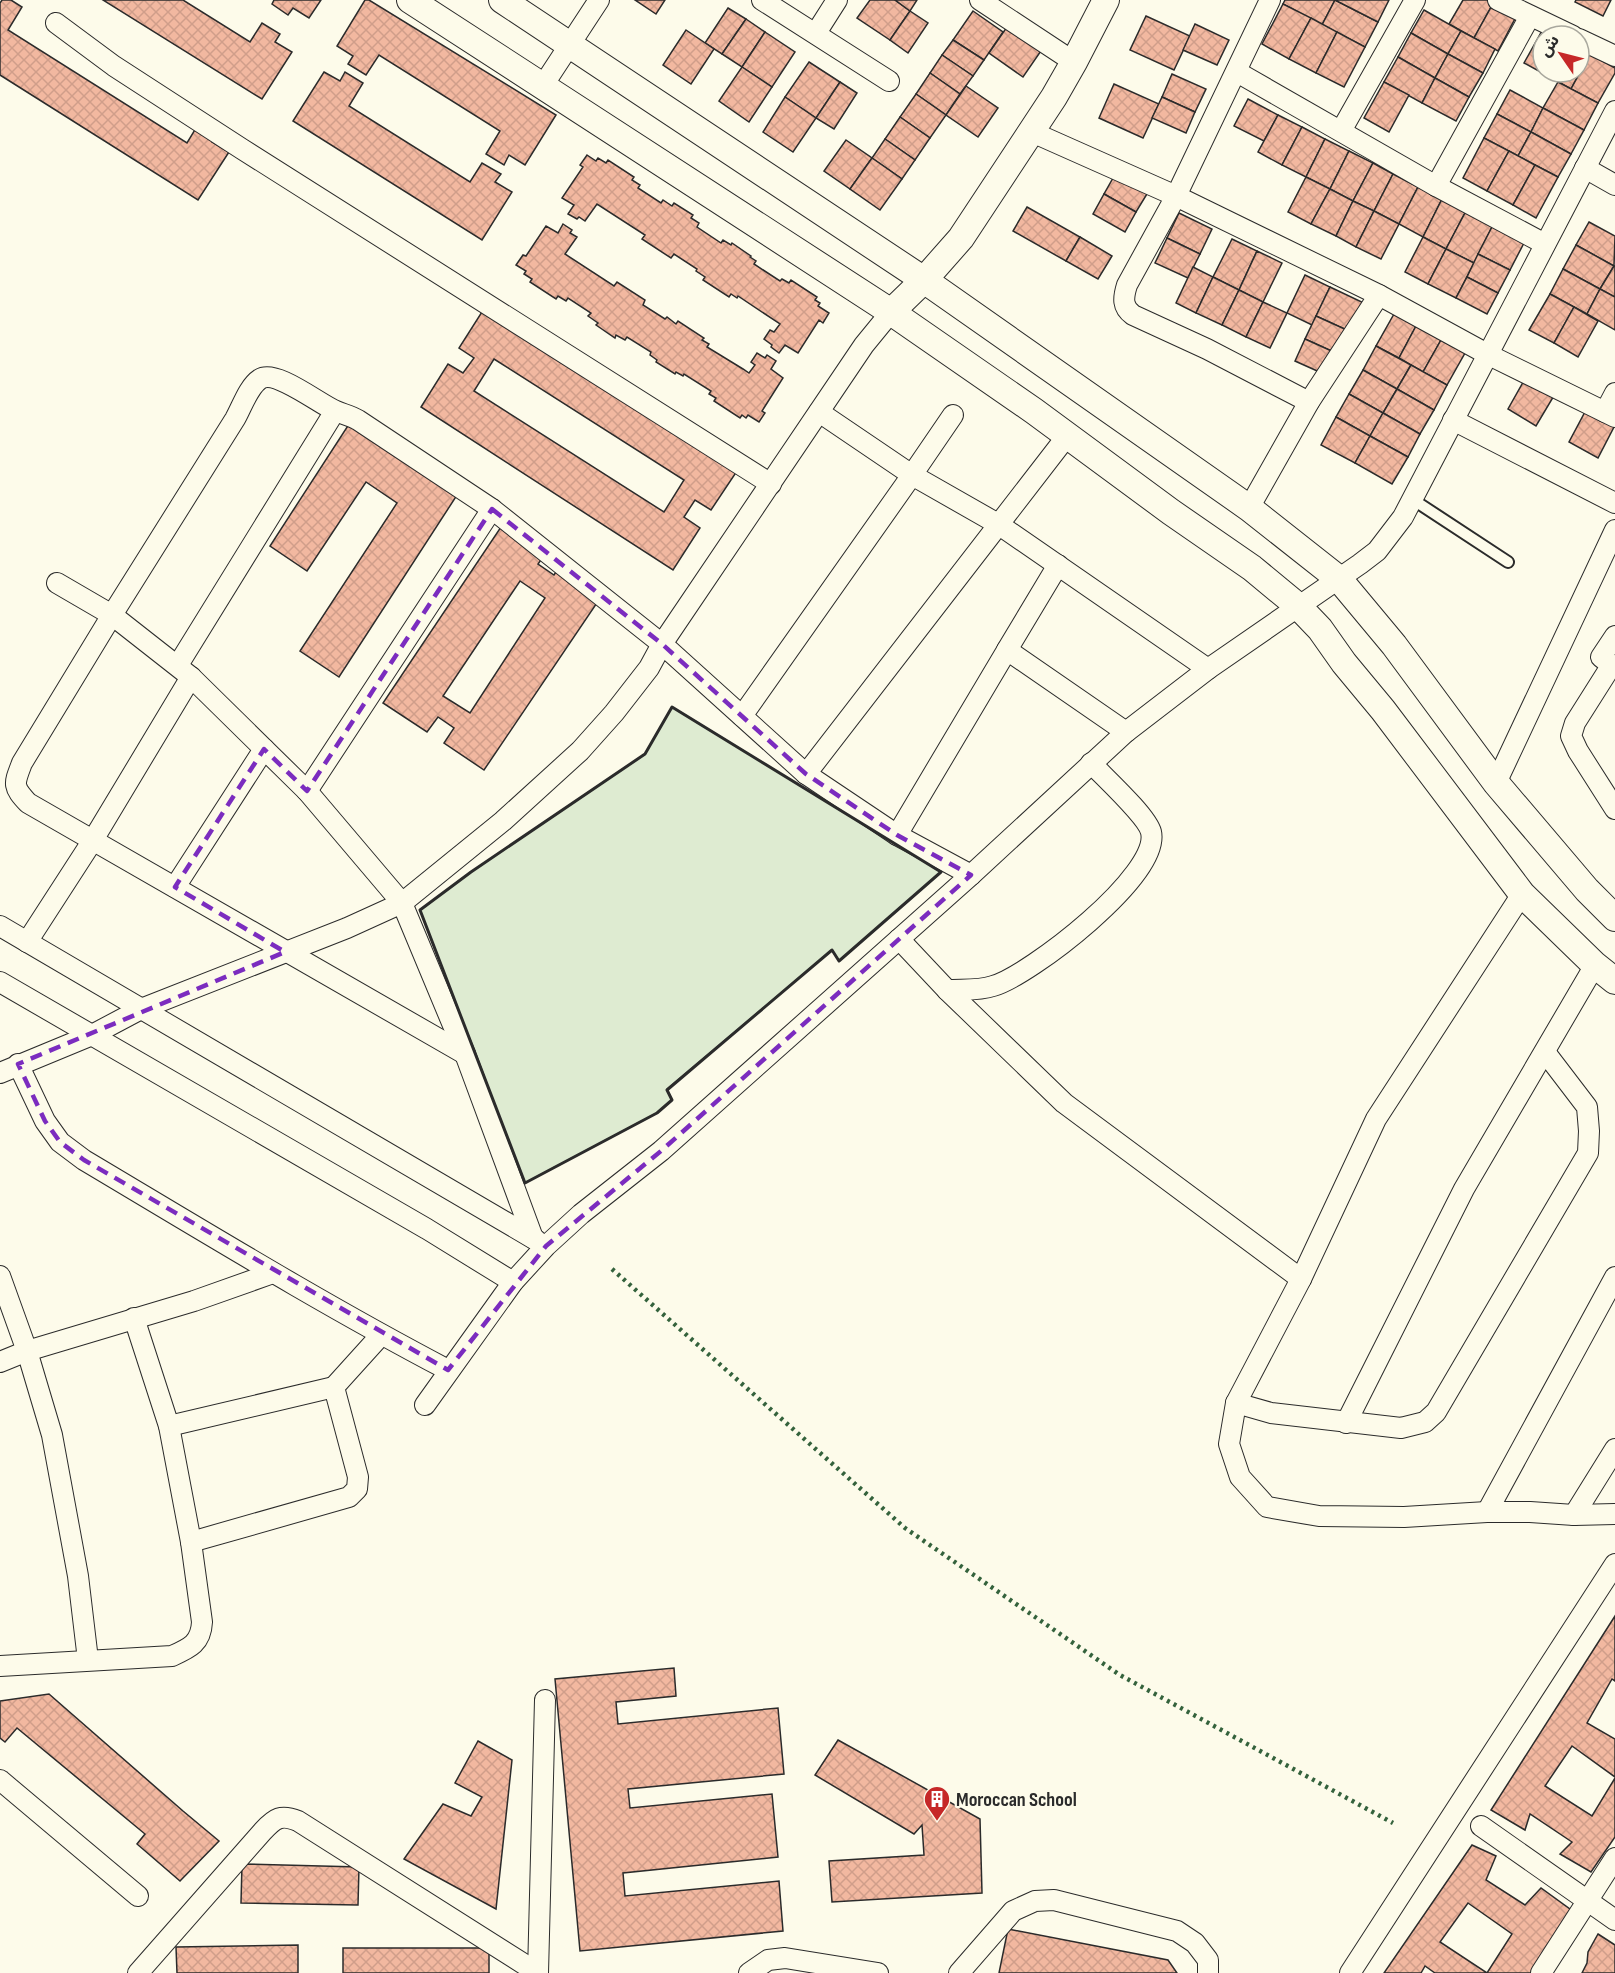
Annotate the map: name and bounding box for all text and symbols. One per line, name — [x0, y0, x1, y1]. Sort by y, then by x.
north arrow — [1531, 24, 1591, 84]
text: ش — [1536, 32, 1564, 61]
building icon: Moroccan School — [922, 1784, 952, 1822]
place label: Moroccan School — [956, 1788, 1077, 1812]

